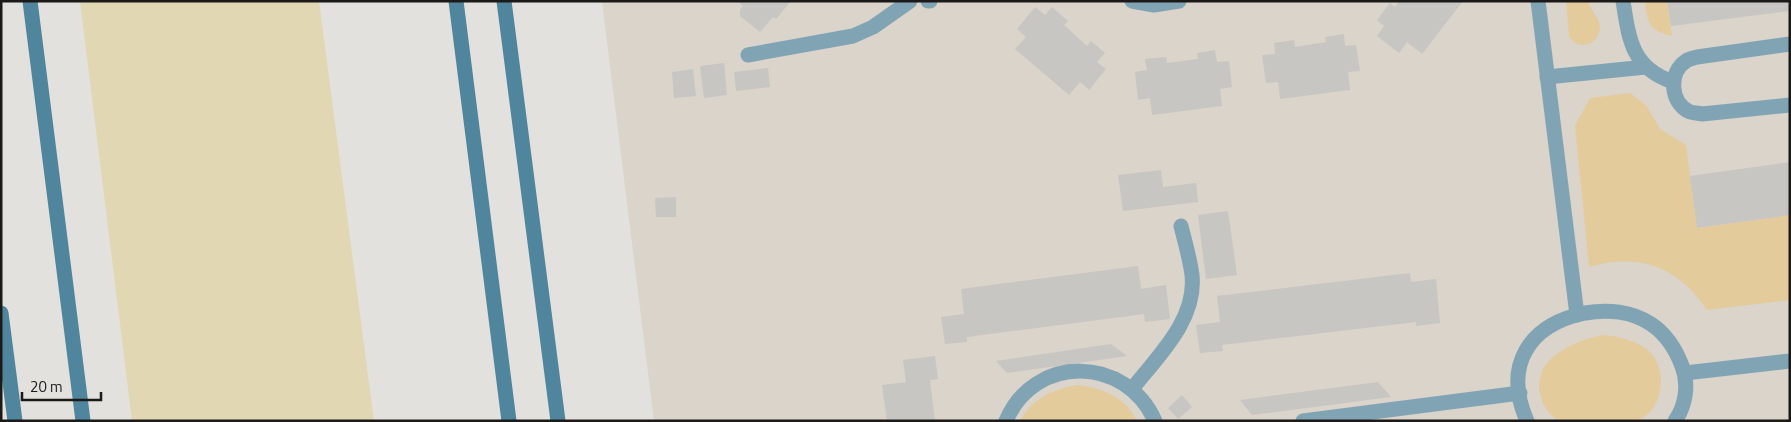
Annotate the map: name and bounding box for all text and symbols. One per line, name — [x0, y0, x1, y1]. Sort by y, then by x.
scale bar — [22, 370, 101, 402]
text: 20 m — [30, 375, 63, 398]

